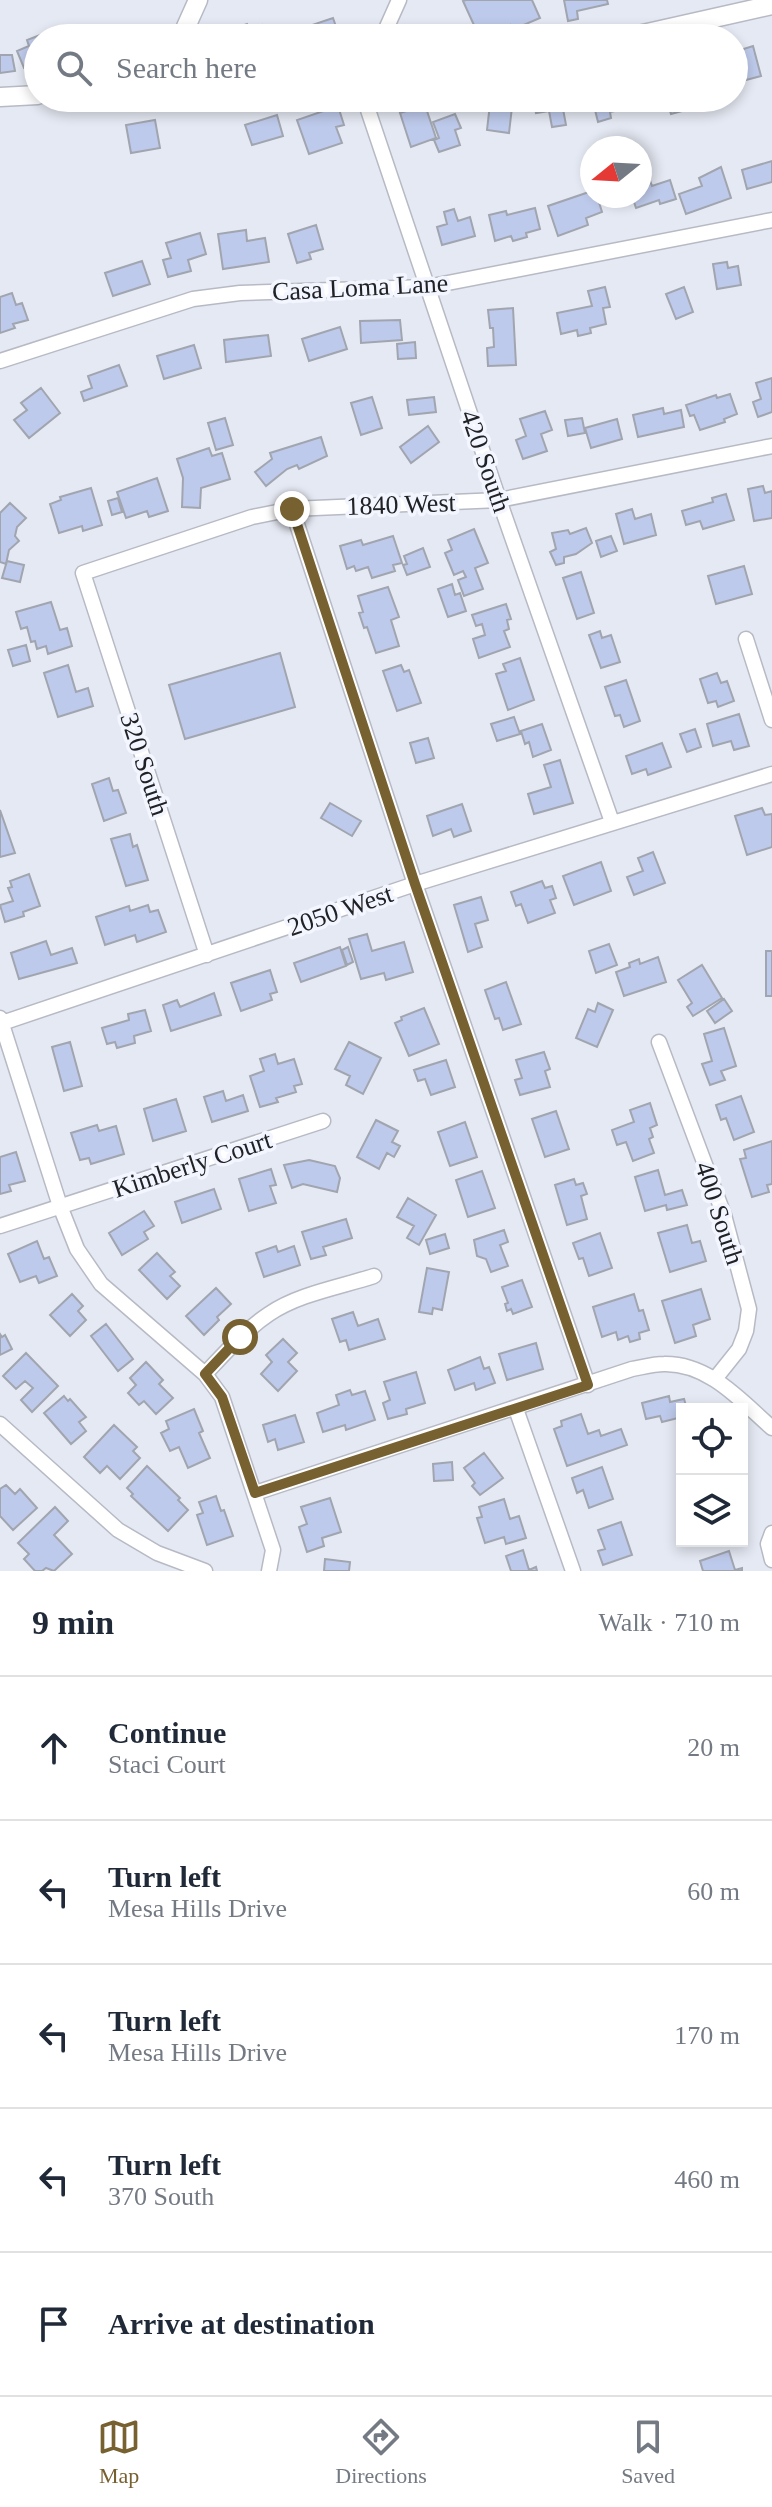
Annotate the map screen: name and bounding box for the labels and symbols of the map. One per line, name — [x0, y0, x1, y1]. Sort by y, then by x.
north arrow — [580, 136, 652, 208]
street label: Casa Loma Lane — [271, 268, 449, 307]
street label: 420 South — [455, 406, 517, 516]
street label: 1840 West — [346, 488, 457, 521]
route end — [274, 491, 310, 527]
street label: 320 South — [114, 709, 175, 819]
street label: 2050 West — [284, 879, 397, 942]
street label: Kimberly Court — [109, 1125, 276, 1204]
street label: 400 South — [689, 1158, 750, 1268]
route start — [222, 1319, 258, 1355]

